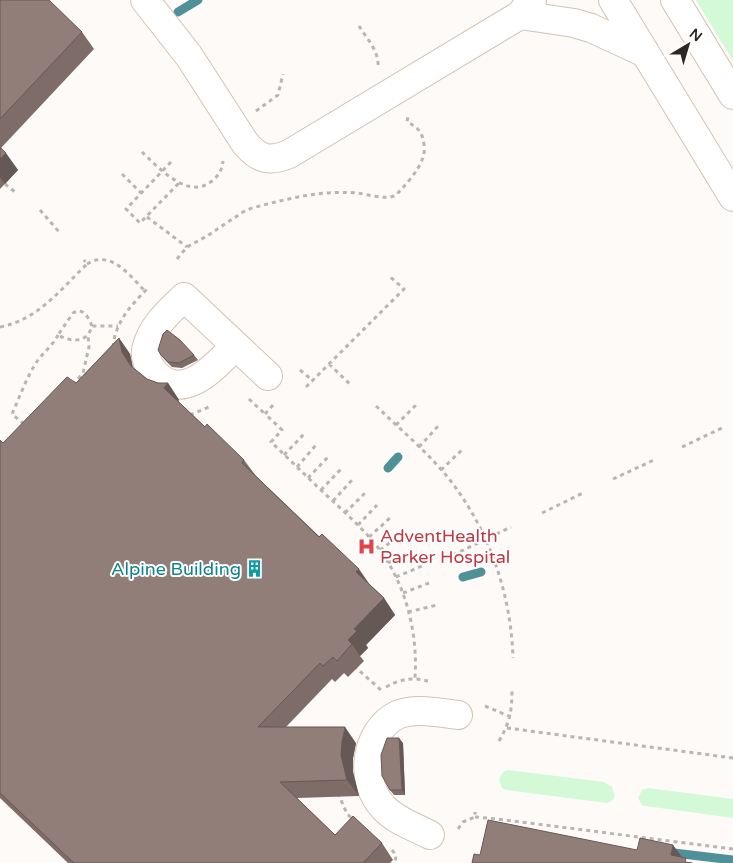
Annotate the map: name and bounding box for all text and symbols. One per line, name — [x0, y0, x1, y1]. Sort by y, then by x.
north arrow — [663, 20, 713, 70]
text: N — [686, 25, 705, 45]
place label: AdventHealth Parker Hospital — [380, 525, 510, 568]
hospital icon: AdventHealth Parker Hospital — [356, 536, 376, 556]
place label: Alpine Building — [111, 558, 241, 580]
building icon: Alpine Building — [245, 559, 265, 579]

